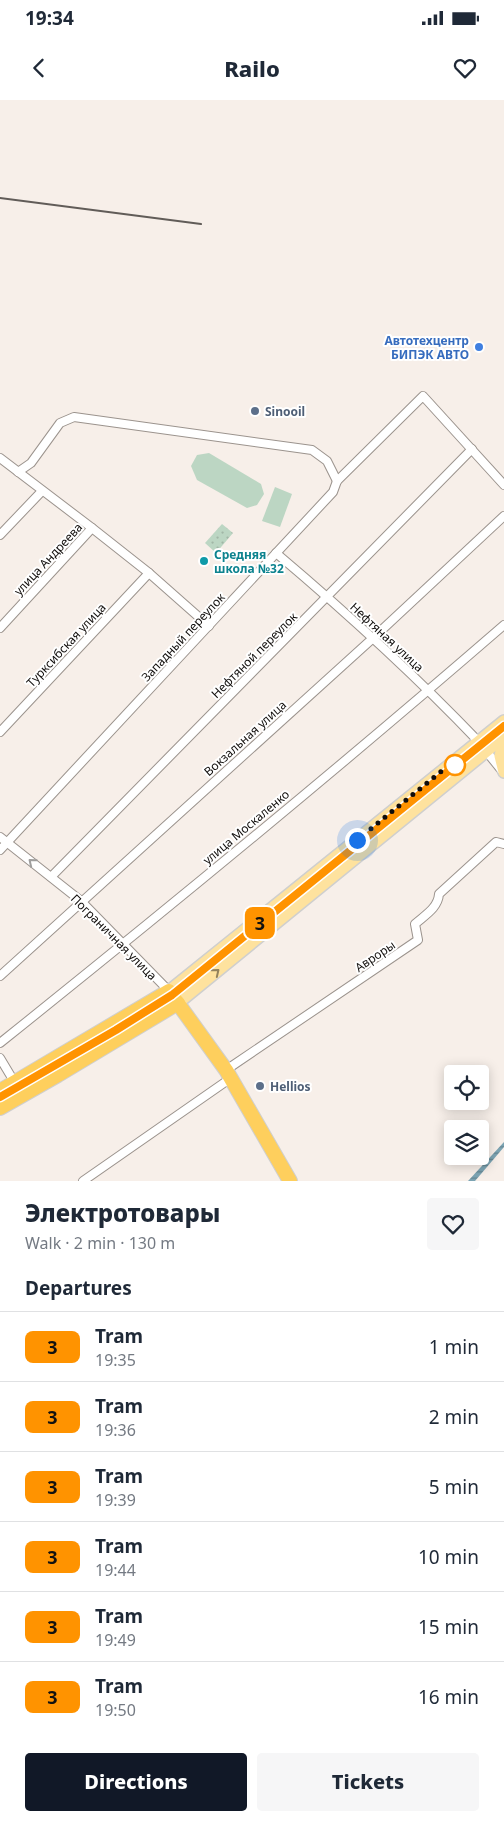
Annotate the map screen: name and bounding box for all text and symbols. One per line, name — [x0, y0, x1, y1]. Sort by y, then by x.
text: 19:34 — [25, 5, 74, 31]
text: Railo — [224, 53, 280, 83]
icon: back — [25, 54, 53, 82]
icon: heart — [451, 54, 479, 82]
place label: Автотехцентр БИПЭК АВТО — [384, 332, 469, 363]
marker: Автотехцентр БИПЭК АВТО — [473, 341, 485, 353]
place label: Sinooil — [265, 403, 305, 420]
marker: Sinooil — [249, 405, 261, 417]
street label: улица Андреева — [10, 519, 86, 599]
place label: Средняя школа №32 — [214, 546, 284, 577]
marker: Средняя школа №32 — [198, 555, 210, 567]
street label: Западный переулок — [137, 589, 229, 685]
street label: Нефтяная улица — [347, 598, 427, 676]
street label: Турксибская улица — [23, 599, 109, 691]
street label: Нефтяной переулок — [207, 608, 301, 702]
street label: Вокзальная улица — [200, 696, 290, 780]
unlabelled marker — [444, 754, 466, 776]
street label: улица Москаленко — [199, 786, 293, 868]
your location — [345, 828, 370, 853]
one-way arrow — [29, 859, 38, 867]
street label: Пограничная улица — [67, 890, 161, 984]
line badge: 3 — [244, 907, 276, 939]
text: 3 — [255, 911, 265, 935]
street label: Авроры — [351, 936, 399, 976]
one-way arrow — [210, 969, 219, 978]
map controls — [444, 1065, 489, 1165]
button: locate — [444, 1065, 489, 1110]
place label: Hellios — [270, 1078, 311, 1095]
marker: Hellios — [254, 1080, 266, 1092]
button: layers — [444, 1120, 489, 1165]
text: Электротовары — [25, 1196, 220, 1229]
button: heart — [427, 1198, 479, 1250]
text: Walk · 2 min · 130 m — [25, 1232, 175, 1254]
text: Departures — [25, 1275, 132, 1301]
text: Tram — [95, 1323, 143, 1349]
text: 1 min — [429, 1334, 479, 1360]
text: 3 — [47, 1335, 58, 1359]
text: 19:35 — [95, 1349, 136, 1371]
text: Tram — [95, 1393, 143, 1419]
text: 2 min — [429, 1404, 479, 1430]
text: 3 — [47, 1405, 58, 1429]
text: 19:36 — [95, 1419, 136, 1441]
text: Tram — [95, 1463, 143, 1489]
text: 5 min — [429, 1474, 479, 1500]
text: 3 — [47, 1475, 58, 1499]
text: 19:39 — [95, 1489, 136, 1511]
text: Tram — [95, 1533, 143, 1559]
text: 10 min — [418, 1544, 479, 1570]
text: 3 — [47, 1545, 58, 1569]
text: 19:44 — [95, 1559, 136, 1581]
text: Tram — [95, 1603, 143, 1629]
text: 15 min — [418, 1614, 479, 1640]
text: 3 — [47, 1615, 58, 1639]
text: 19:49 — [95, 1629, 136, 1651]
text: Tram — [95, 1673, 143, 1699]
text: 16 min — [418, 1684, 479, 1710]
text: 3 — [47, 1685, 58, 1709]
text: 19:50 — [95, 1699, 136, 1721]
button: Directions — [25, 1753, 247, 1811]
button: Tickets — [257, 1753, 479, 1811]

